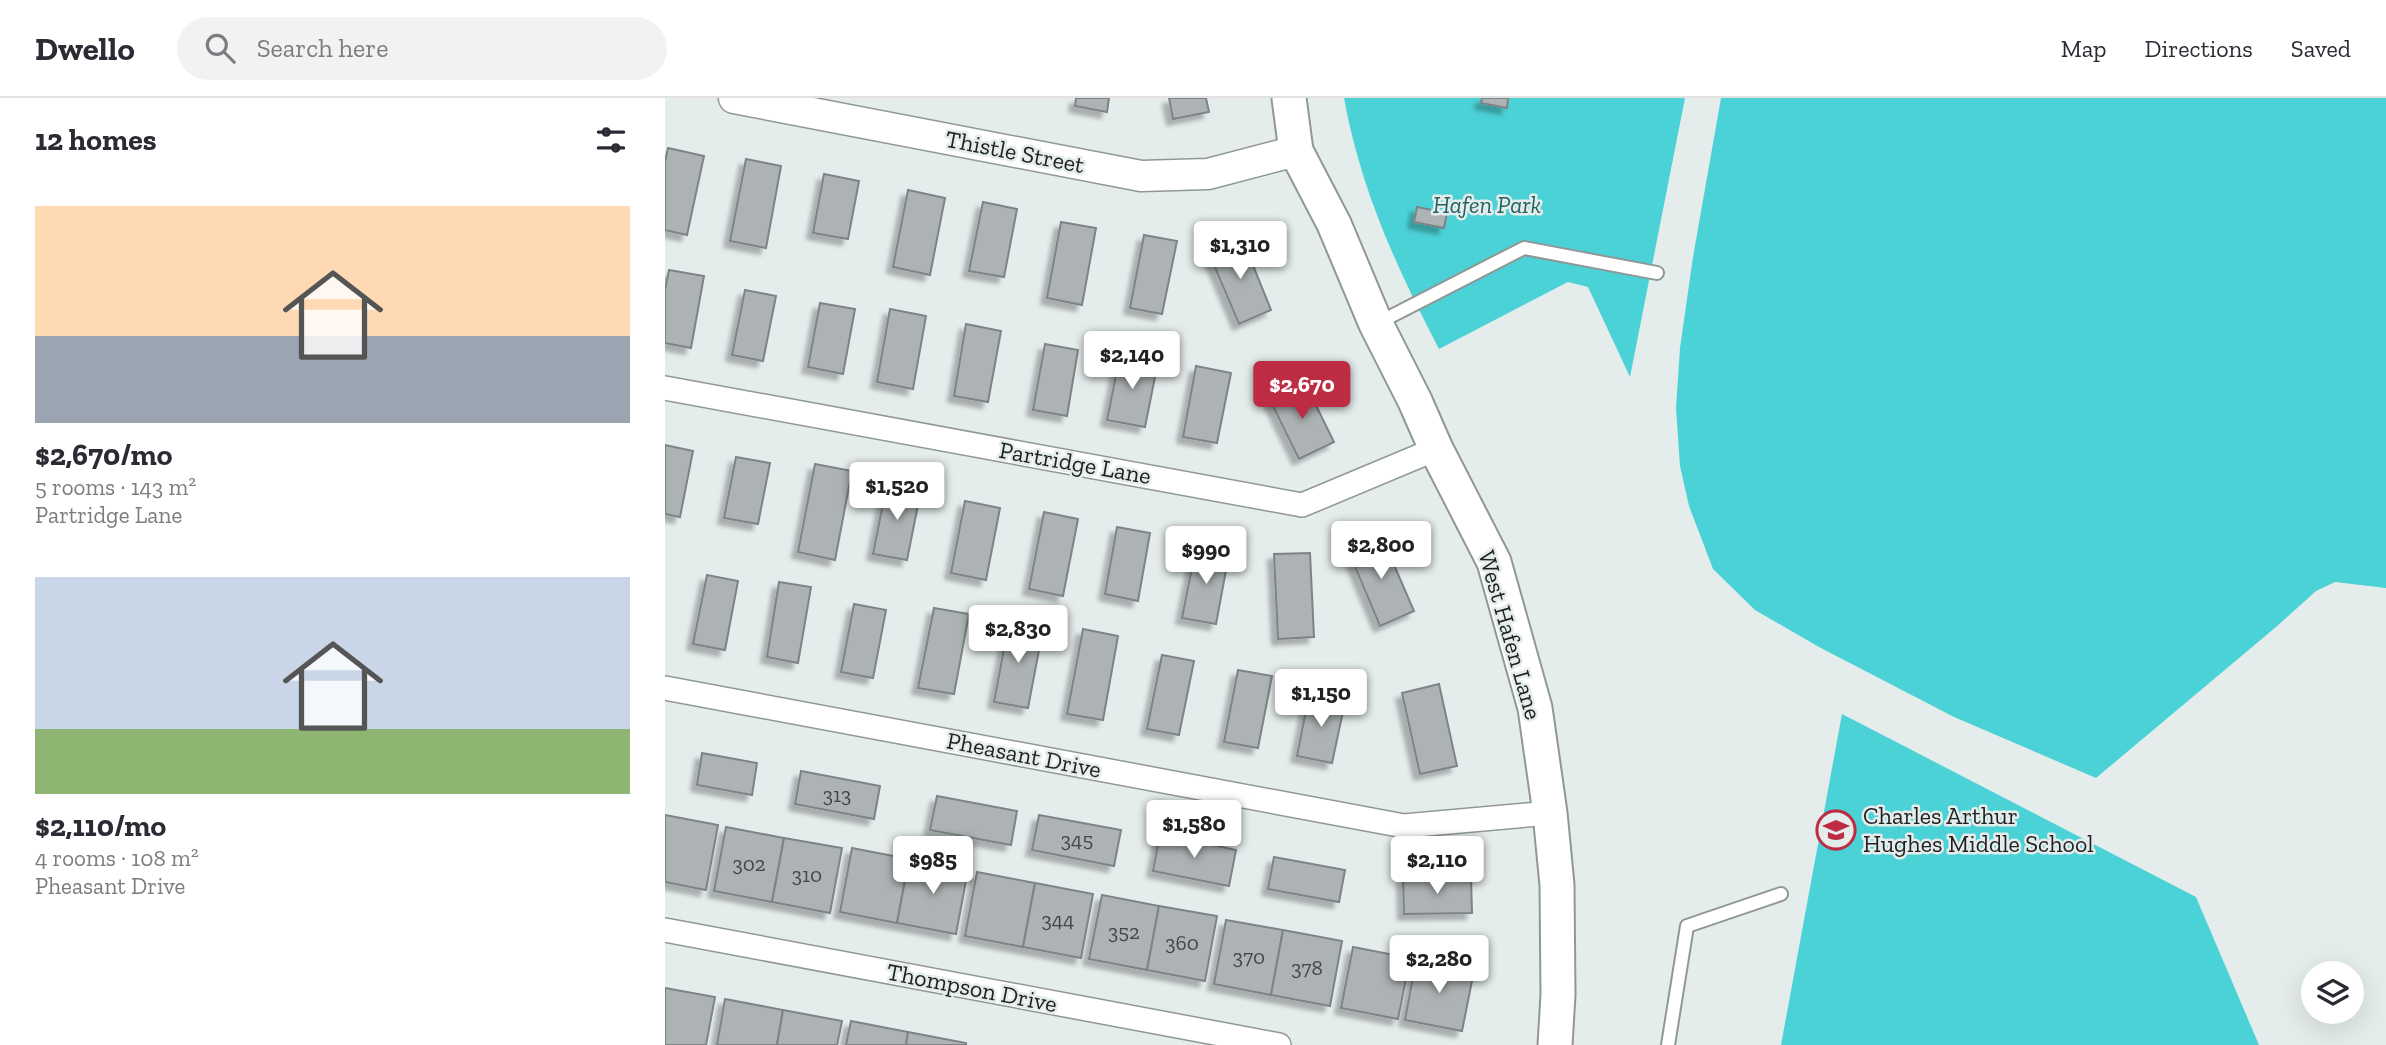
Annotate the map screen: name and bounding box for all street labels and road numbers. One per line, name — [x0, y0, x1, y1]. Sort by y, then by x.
street label: Thistle Street — [943, 124, 1087, 179]
street label: Partridge Lane — [997, 435, 1153, 490]
street label: West Hafen Lane — [1472, 547, 1548, 723]
street label: Pheasant Drive — [944, 725, 1104, 784]
street label: Thompson Drive — [884, 957, 1060, 1018]

